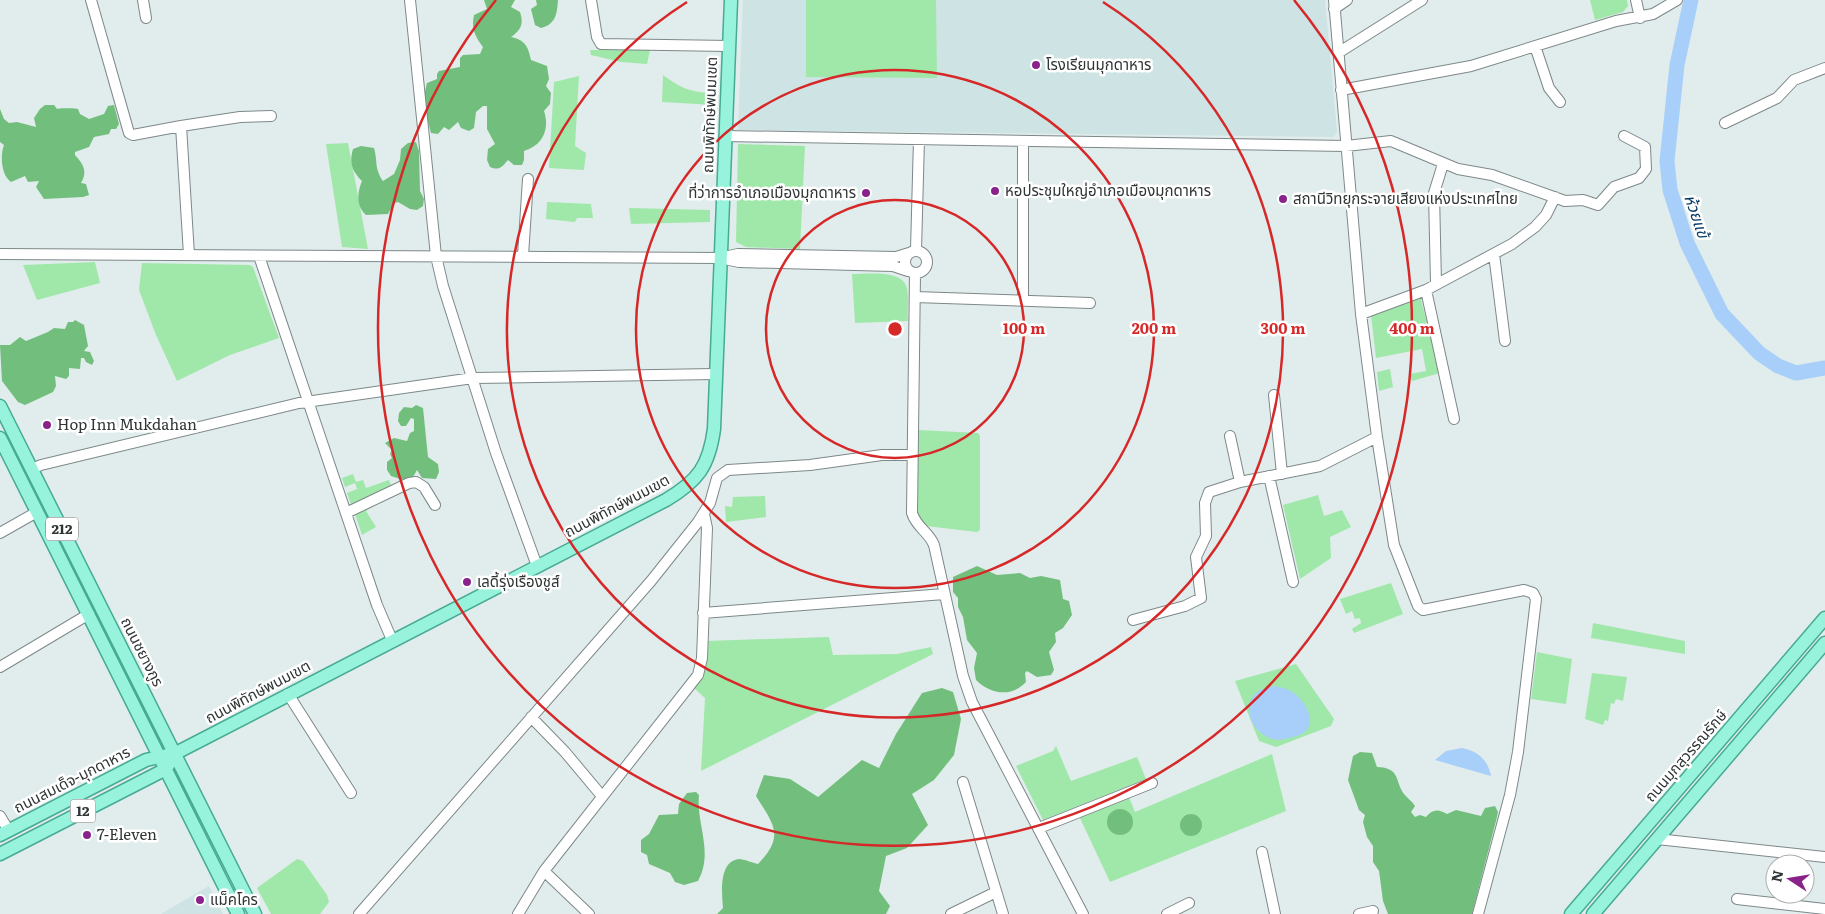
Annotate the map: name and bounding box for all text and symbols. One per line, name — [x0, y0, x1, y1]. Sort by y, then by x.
place label: โรงเรียนมุกดาหาร — [1046, 52, 1151, 75]
street label: ถนนพิทักษ์พนมเขต — [695, 56, 722, 174]
marker: โรงเรียนมุกดาหาร — [1030, 59, 1042, 71]
place label: หอประชุมใหญ่อำเภอเมืองมุกดาหาร — [1005, 178, 1211, 201]
place label: ที่ว่าการอำเภอเมืองมุกดาหาร — [688, 180, 856, 203]
marker: หอประชุมใหญ่อำเภอเมืองมุกดาหาร — [989, 185, 1001, 197]
place label: สถานีวิทยุกระจายเสียงแห่งประเทศไทย — [1293, 186, 1518, 209]
marker: ที่ว่าการอำเภอเมืองมุกดาหาร — [860, 187, 872, 199]
water label: ห้วยแข้ — [1679, 191, 1717, 243]
marker: สถานีวิทยุกระจายเสียงแห่งประเทศไทย — [1277, 193, 1289, 205]
text: 100 m — [1003, 316, 1045, 339]
text: 200 m — [1132, 316, 1176, 339]
text: 300 m — [1261, 316, 1305, 339]
text: 400 m — [1389, 316, 1435, 339]
centre of rings — [886, 320, 904, 338]
place label: Hop Inn Mukdahan — [57, 412, 197, 435]
marker: Hop Inn Mukdahan — [41, 419, 53, 431]
street label: ถนนพิทักษ์พนมเขต — [560, 467, 673, 542]
road number: 212 — [46, 518, 78, 540]
place label: เลดี้รุ่งเรืองชูส์ — [477, 569, 560, 592]
marker: เลดี้รุ่งเรืองชูส์ — [461, 576, 473, 588]
street label: ถนนชยางกูร — [116, 613, 171, 690]
street label: ถนนพิทักษ์พนมเขต — [201, 653, 314, 728]
street label: ถนนมุกสุวรรณรักษ์ — [1638, 703, 1732, 806]
street label: ถนนสมเด็จ-มุกดาหาร — [9, 739, 133, 818]
road number: 12 — [70, 799, 96, 822]
place label: 7-Eleven — [97, 822, 157, 845]
marker: 7-Eleven — [81, 829, 93, 841]
north arrow — [1765, 854, 1815, 904]
text: N — [1765, 868, 1787, 884]
place label: แม็คโคร — [210, 887, 258, 910]
marker: แม็คโคร — [194, 894, 206, 906]

